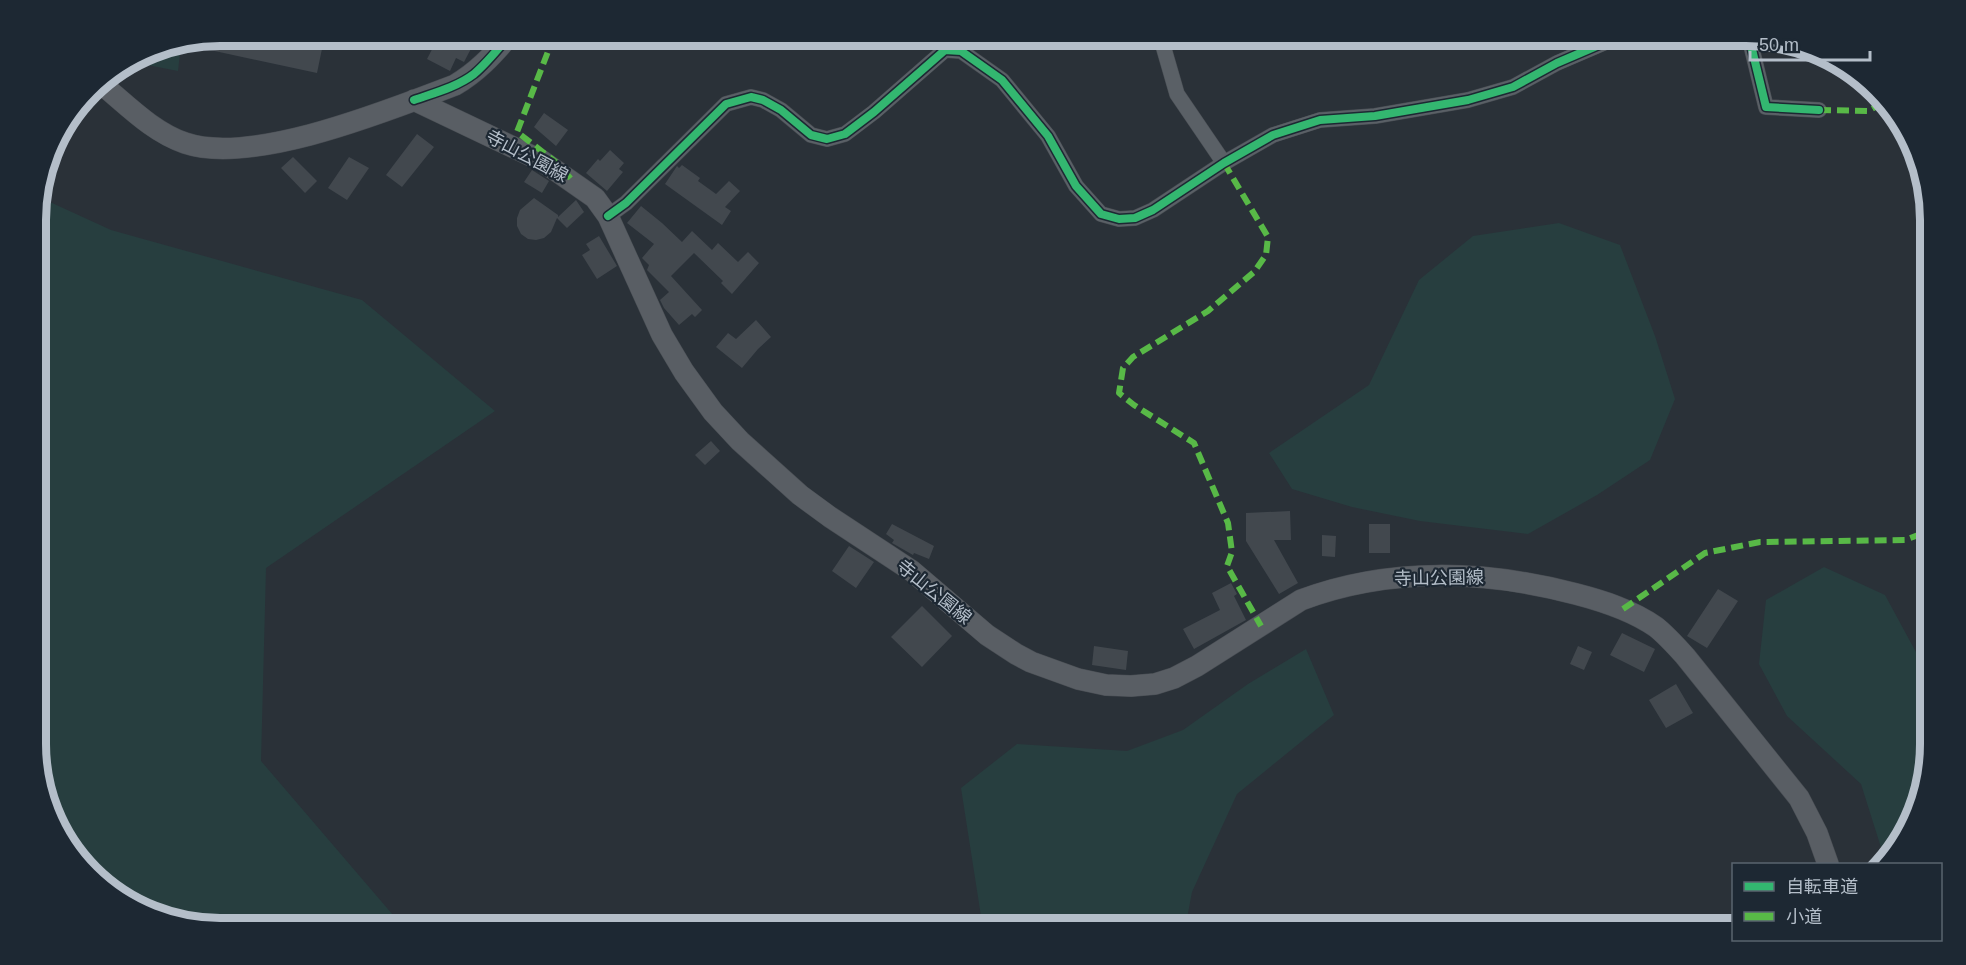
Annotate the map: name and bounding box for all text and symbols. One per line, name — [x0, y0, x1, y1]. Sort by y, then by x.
scale bar — [1750, 24, 1870, 62]
text: 50 m — [1759, 35, 1799, 55]
street label: 寺山公園線 — [483, 126, 571, 186]
street label: 寺山公園線 — [893, 556, 975, 628]
street label: 寺山公園線 — [1394, 567, 1484, 589]
legend — [1732, 863, 1942, 941]
text: 自転車道 — [1786, 877, 1858, 897]
text: 小道 — [1786, 907, 1822, 927]

